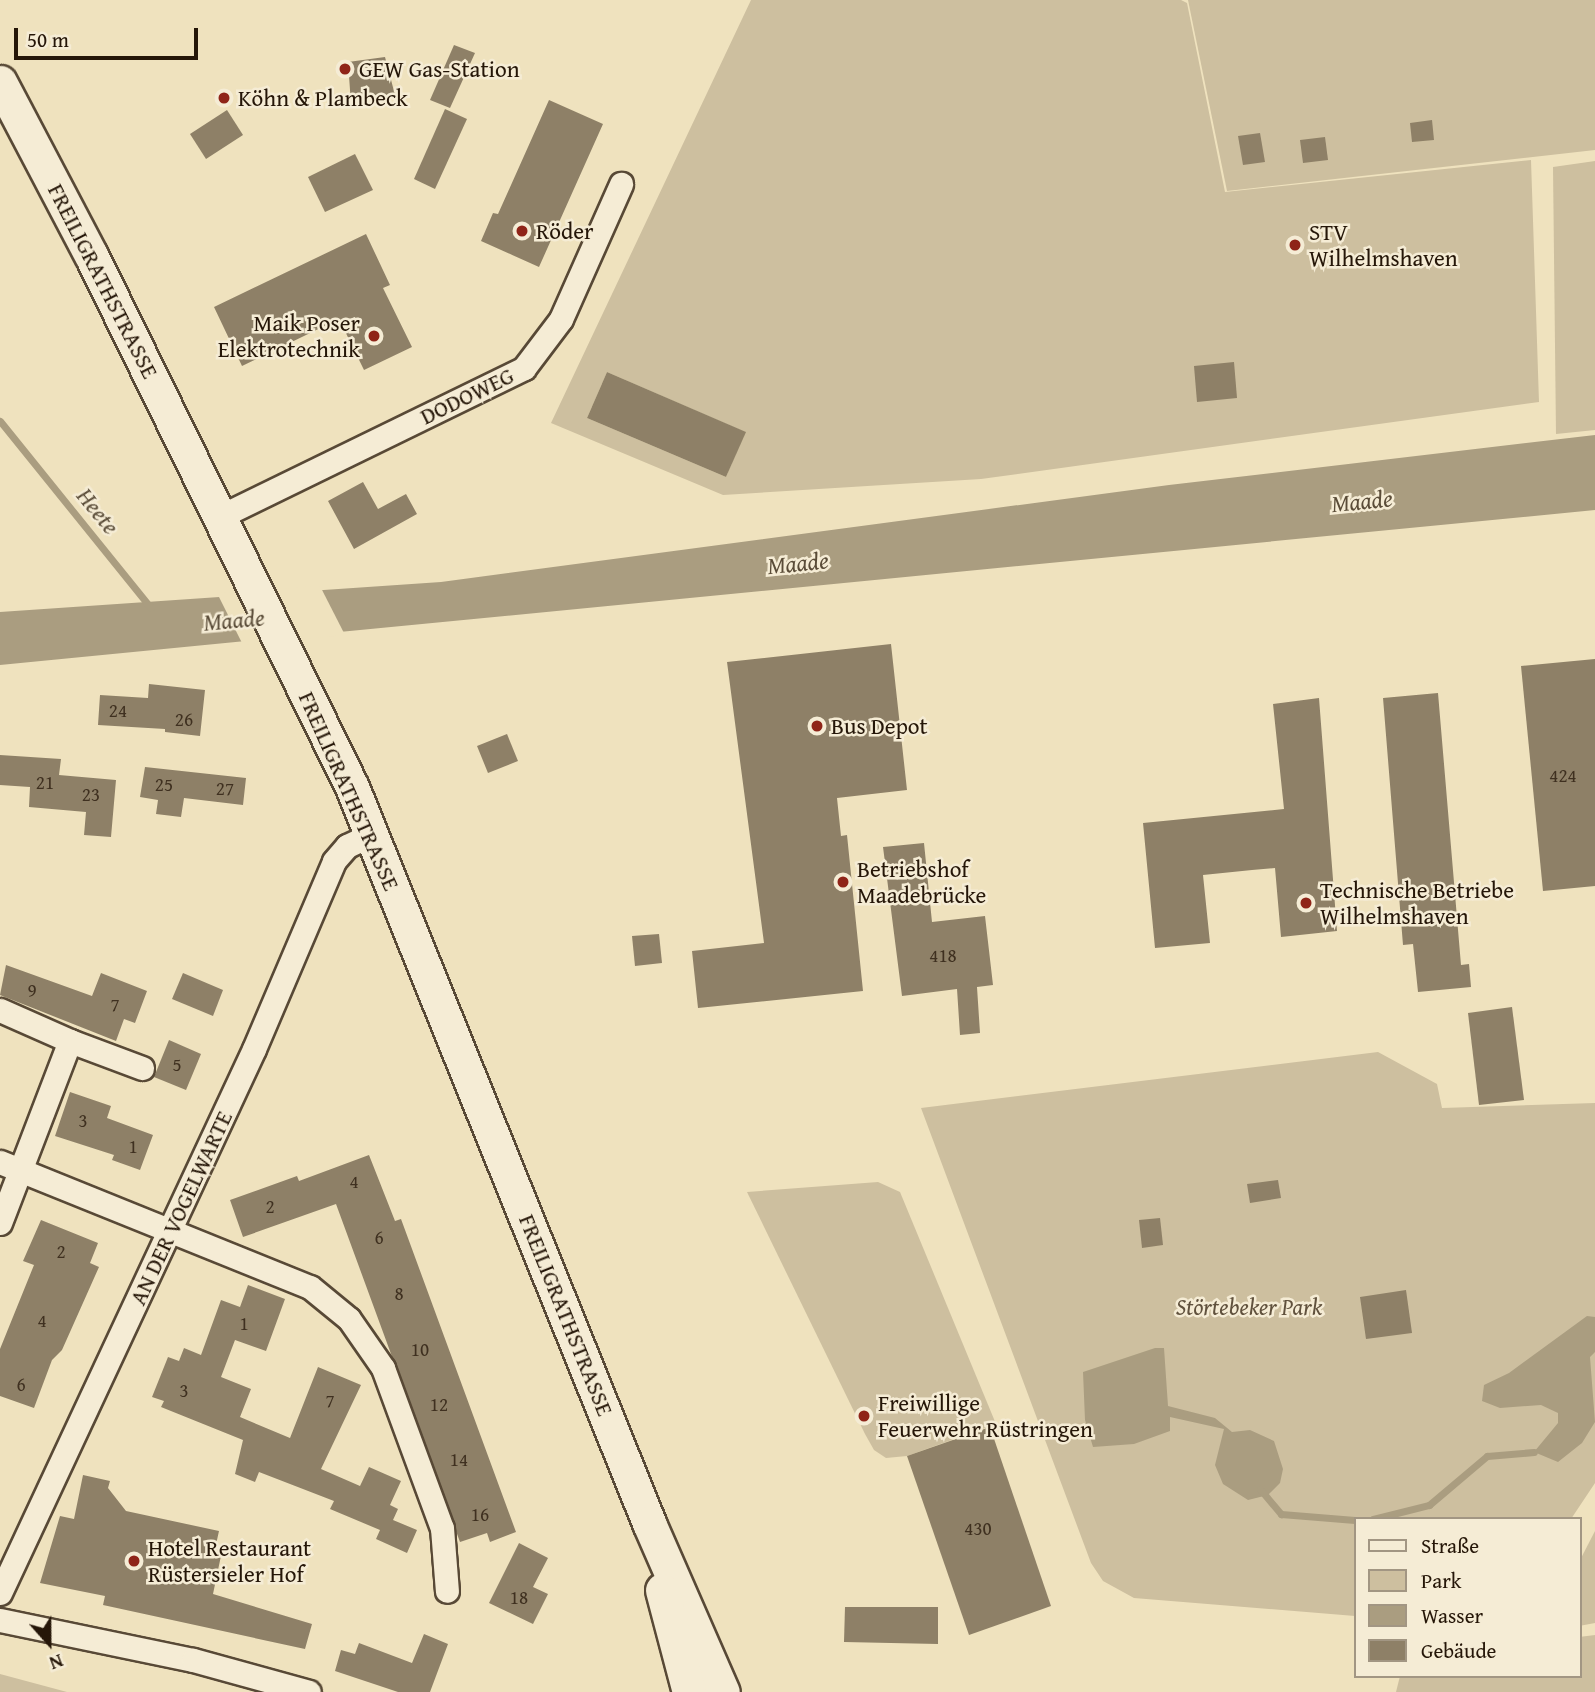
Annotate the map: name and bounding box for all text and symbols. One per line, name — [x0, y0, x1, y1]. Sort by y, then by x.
scale bar — [18, 14, 201, 58]
text: 50 m — [27, 24, 69, 55]
place label: GEW Gas-Station — [359, 55, 520, 83]
marker: GEW Gas-Station — [337, 61, 353, 77]
place label: Köhn & Plambeck — [238, 84, 408, 112]
marker: Köhn & Plambeck — [216, 90, 232, 106]
street label: FREILIGRATHSTRASSE — [42, 179, 164, 383]
place label: Röder — [536, 217, 594, 245]
place label: STV Wilhelmshaven — [1309, 218, 1458, 272]
marker: Röder — [514, 223, 530, 239]
marker: STV Wilhelmshaven — [1287, 237, 1303, 253]
place label: Maik Poser Elektrotechnik — [218, 309, 360, 363]
marker: Maik Poser Elektrotechnik — [366, 328, 382, 344]
street label: DODOWEG — [416, 362, 518, 430]
water label: Heete — [71, 482, 125, 540]
water label: Maade — [1330, 483, 1394, 519]
water label: Maade — [766, 545, 830, 581]
water label: Maade — [202, 603, 266, 637]
street label: FREILIGRATHSTRASSE — [293, 687, 405, 895]
house number: 24 — [109, 700, 127, 722]
house number: 26 — [175, 709, 193, 731]
place label: Bus Depot — [831, 712, 928, 740]
marker: Bus Depot — [809, 718, 825, 734]
house number: 424 — [1549, 765, 1577, 787]
house number: 21 — [36, 772, 54, 794]
house number: 25 — [155, 774, 173, 796]
house number: 27 — [216, 778, 234, 800]
house number: 23 — [82, 784, 100, 806]
place label: Betriebshof Maadebrücke — [857, 855, 986, 909]
marker: Betriebshof Maadebrücke — [835, 874, 851, 890]
place label: Technische Betriebe Wilhelmshaven — [1320, 876, 1514, 930]
marker: Technische Betriebe Wilhelmshaven — [1298, 895, 1314, 911]
house number: 418 — [929, 945, 957, 967]
house number: 9 — [27, 980, 37, 1002]
house number: 7 — [110, 994, 120, 1016]
house number: 5 — [172, 1054, 182, 1076]
street label: AN DER VOGELWARTE — [124, 1107, 238, 1309]
house number: 3 — [78, 1110, 88, 1132]
house number: 1 — [128, 1136, 138, 1158]
house number: 4 — [349, 1171, 359, 1193]
house number: 2 — [265, 1196, 275, 1218]
street label: FREILIGRATHSTRASSE — [513, 1210, 619, 1420]
house number: 6 — [374, 1227, 384, 1249]
house number: 2 — [56, 1241, 66, 1263]
house number: 8 — [394, 1283, 404, 1305]
park label: Störtebeker Park — [1176, 1293, 1322, 1321]
house number: 4 — [37, 1310, 47, 1332]
house number: 1 — [239, 1313, 249, 1335]
house number: 10 — [411, 1339, 429, 1361]
house number: 6 — [16, 1374, 26, 1396]
house number: 3 — [179, 1380, 189, 1402]
place label: Freiwillige Feuerwehr Rüstringen — [878, 1389, 1093, 1443]
house number: 7 — [325, 1390, 335, 1412]
house number: 12 — [430, 1394, 448, 1416]
marker: Freiwillige Feuerwehr Rüstringen — [856, 1408, 872, 1424]
house number: 14 — [450, 1449, 468, 1471]
house number: 16 — [471, 1504, 489, 1526]
legend — [1354, 1517, 1581, 1678]
house number: 430 — [964, 1518, 992, 1540]
text: Straße — [1421, 1530, 1479, 1561]
place label: Hotel Restaurant Rüstersieler Hof — [148, 1534, 311, 1588]
marker: Hotel Restaurant Rüstersieler Hof — [126, 1553, 142, 1569]
text: Park — [1421, 1565, 1462, 1596]
house number: 18 — [510, 1587, 528, 1609]
text: Wasser — [1421, 1600, 1483, 1631]
north arrow — [14, 1608, 84, 1678]
text: Gebäude — [1421, 1635, 1496, 1666]
text: N — [46, 1647, 67, 1678]

